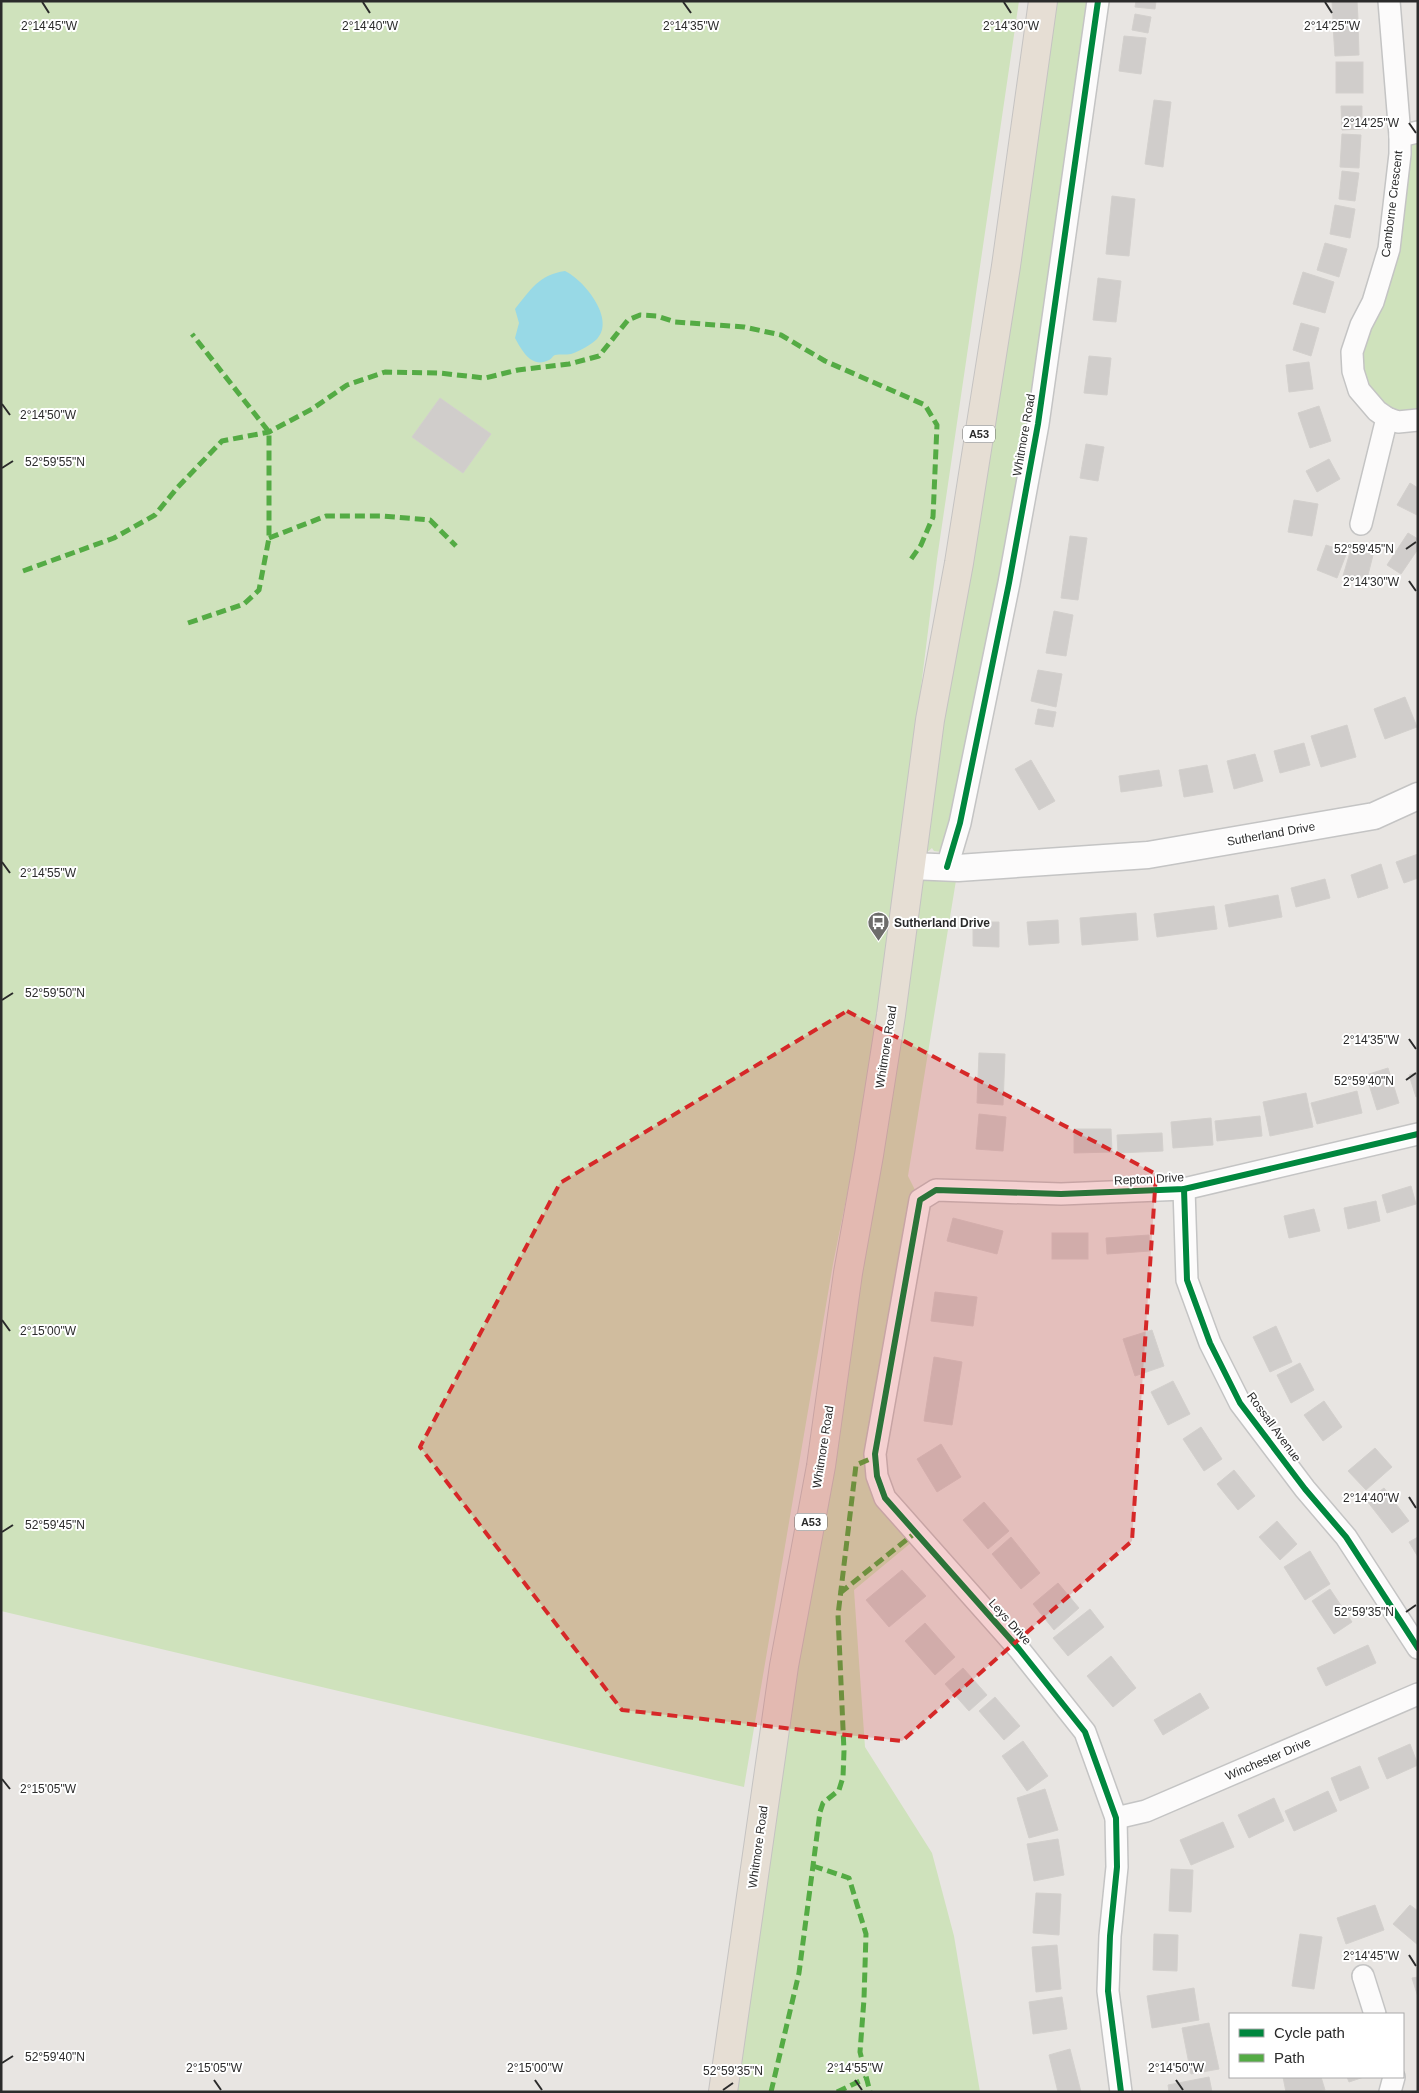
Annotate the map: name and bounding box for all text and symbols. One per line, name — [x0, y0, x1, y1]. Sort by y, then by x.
text: 2°14'45"W — [21, 19, 78, 33]
text: 2°14'40"W — [342, 19, 399, 33]
text: 2°14'35"W — [663, 19, 720, 33]
text: 2°14'30"W — [983, 19, 1040, 33]
text: 2°14'25"W — [1304, 19, 1361, 33]
text: 2°14'25"W — [1343, 116, 1400, 130]
street label: Camborne Crescent — [1379, 149, 1406, 258]
street label: Whitmore Road — [1010, 393, 1038, 477]
text: 2°14'50"W — [20, 408, 77, 422]
road number: A53 — [963, 426, 995, 442]
text: 52°59'55"N — [25, 455, 85, 469]
text: 52°59'45"N — [1334, 542, 1394, 556]
text: 2°14'30"W — [1343, 575, 1400, 589]
street label: Sutherland Drive — [1226, 819, 1317, 849]
text: 2°14'55"W — [20, 866, 77, 880]
bus stop icon: Sutherland Drive — [866, 911, 890, 942]
place label: Sutherland Drive — [894, 916, 990, 930]
text: 52°59'50"N — [25, 986, 85, 1000]
street label: Whitmore Road — [873, 1005, 899, 1089]
text: 2°14'35"W — [1343, 1033, 1400, 1047]
text: 52°59'40"N — [1334, 1074, 1394, 1088]
street label: Repton Drive — [1114, 1170, 1185, 1188]
text: 2°15'00"W — [20, 1324, 77, 1338]
street label: Rossall Avenue — [1244, 1390, 1304, 1465]
street label: Whitmore Road — [810, 1405, 836, 1489]
text: 2°14'40"W — [1343, 1491, 1400, 1505]
road number: A53 — [795, 1514, 827, 1530]
text: 52°59'45"N — [25, 1518, 85, 1532]
street label: Leys Drive — [986, 1596, 1034, 1648]
text: 52°59'35"N — [1334, 1605, 1394, 1619]
street label: Winchester Drive — [1223, 1735, 1313, 1783]
text: 2°15'05"W — [20, 1782, 77, 1796]
street label: Whitmore Road — [745, 1805, 771, 1889]
text: 2°14'45"W — [1343, 1949, 1400, 1963]
legend — [1229, 2013, 1404, 2078]
text: Cycle path — [1274, 2024, 1345, 2041]
text: Path — [1274, 2049, 1305, 2066]
text: 52°59'40"N — [25, 2050, 85, 2064]
text: 2°15'05"W — [186, 2061, 243, 2075]
text: 2°15'00"W — [507, 2061, 564, 2075]
text: 2°14'55"W — [827, 2061, 884, 2075]
text: 2°14'50"W — [1148, 2061, 1205, 2075]
text: 52°59'35"N — [703, 2064, 763, 2078]

